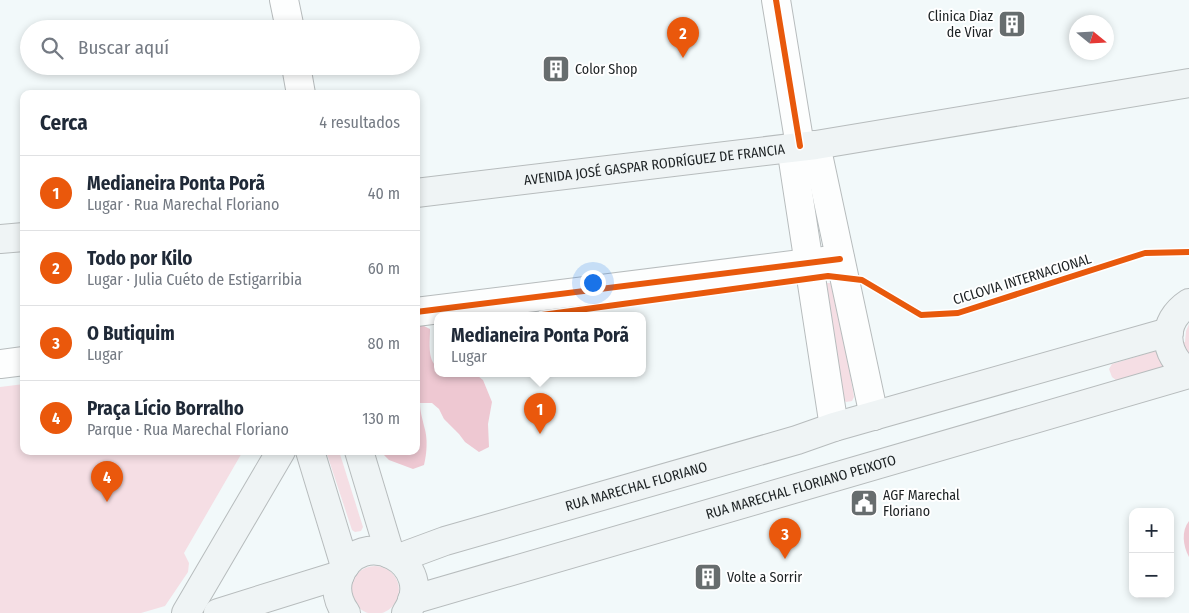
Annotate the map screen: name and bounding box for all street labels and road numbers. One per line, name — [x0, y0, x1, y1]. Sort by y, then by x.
street label: AVENIDA JOSÉ GASPAR RODRÍGUEZ DE FRANCIA — [523, 141, 786, 189]
street label: CICLOVIA INTERNACIONAL — [951, 250, 1093, 309]
street label: RUA MARECHAL FLORIANO PEIXOTO — [704, 452, 898, 523]
street label: RUA MARECHAL FLORIANO — [564, 458, 709, 515]

